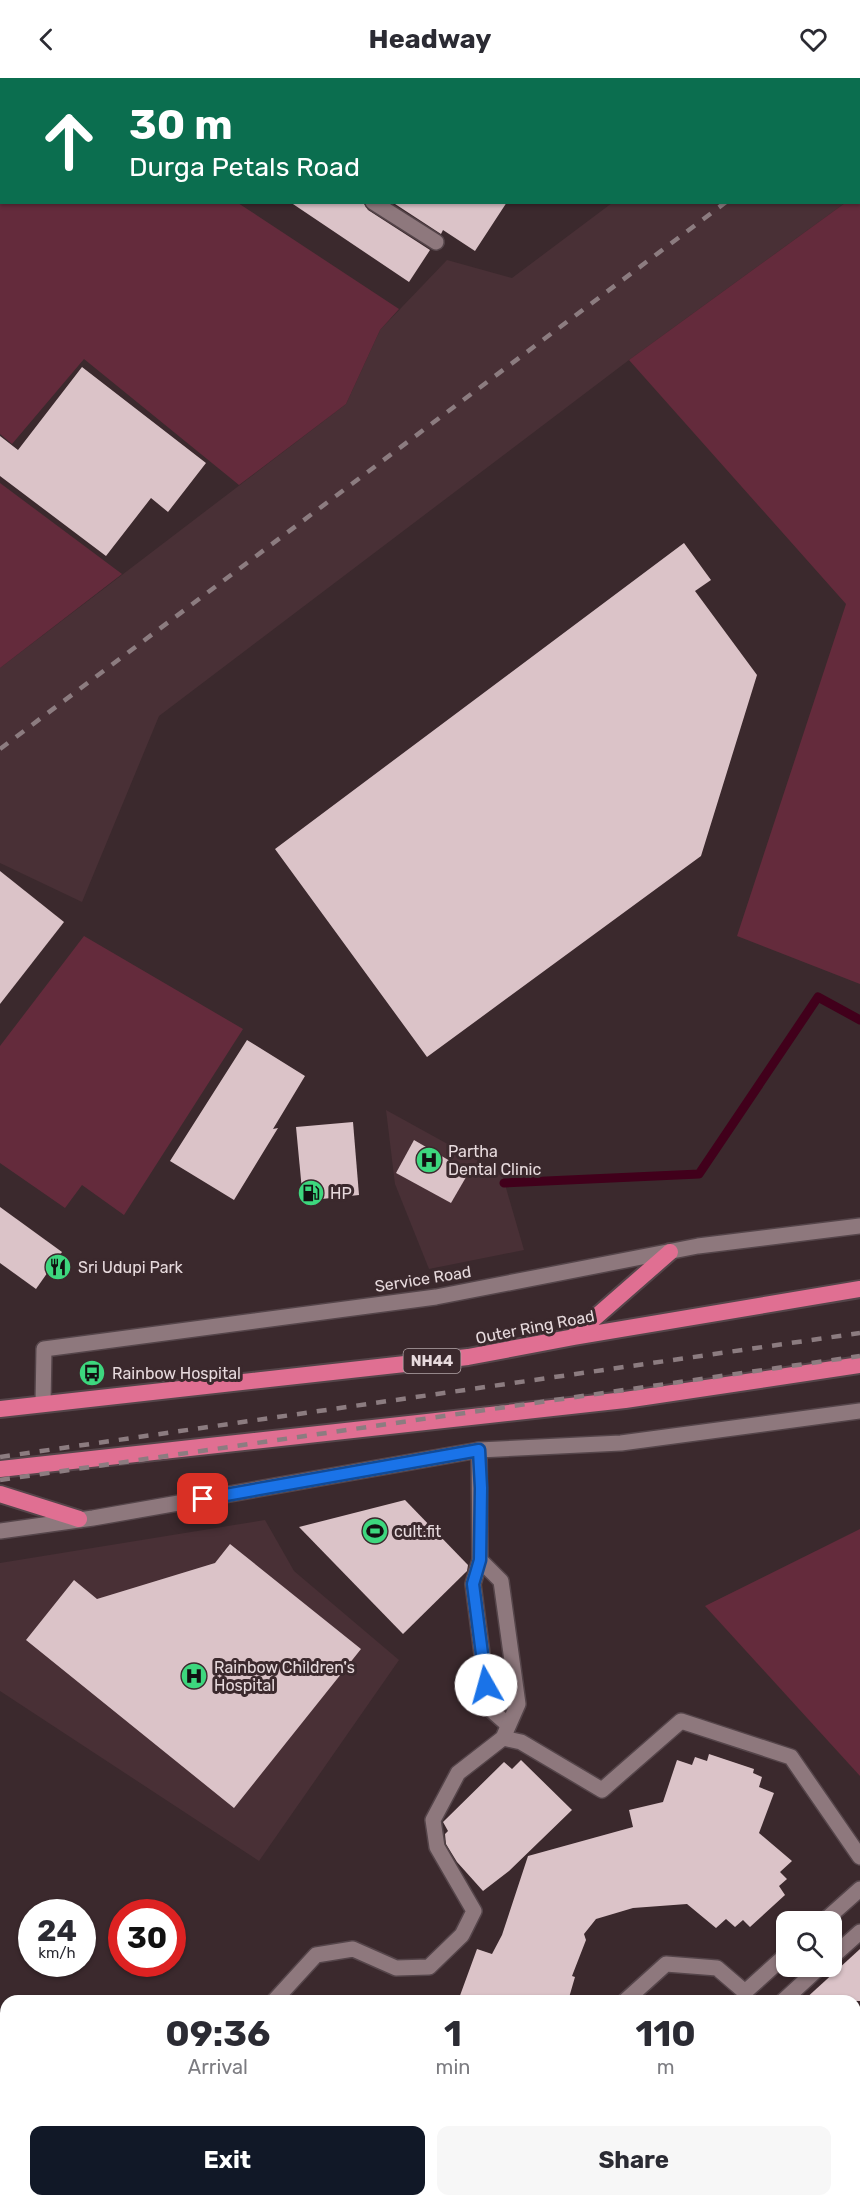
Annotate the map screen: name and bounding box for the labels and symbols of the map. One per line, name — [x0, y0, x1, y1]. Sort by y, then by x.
place label: Partha Dental Clinic — [448, 1142, 541, 1179]
hospital icon: Partha Dental Clinic — [414, 1145, 444, 1175]
fuel station icon: HP — [296, 1178, 326, 1208]
place label: HP — [330, 1184, 352, 1203]
restaurant icon: Sri Udupi Park — [43, 1252, 73, 1282]
place label: Sri Udupi Park — [78, 1258, 184, 1277]
street label: Service Road — [373, 1262, 473, 1296]
street label: Outer Ring Road — [474, 1306, 596, 1348]
road number: NH44 — [404, 1349, 460, 1373]
bus stop icon: Rainbow Hospital — [77, 1358, 107, 1388]
place label: Rainbow Hospital — [112, 1364, 241, 1383]
pin — [177, 1473, 228, 1524]
sports icon: cult.fit — [360, 1516, 390, 1546]
place label: cult.fit — [394, 1522, 441, 1541]
position arrow — [454, 1653, 518, 1717]
place label: Rainbow Children's Hospital — [214, 1658, 355, 1695]
hospital icon: Rainbow Children's Hospital — [179, 1661, 209, 1691]
speed limit sign: 30 — [108, 1899, 186, 1977]

